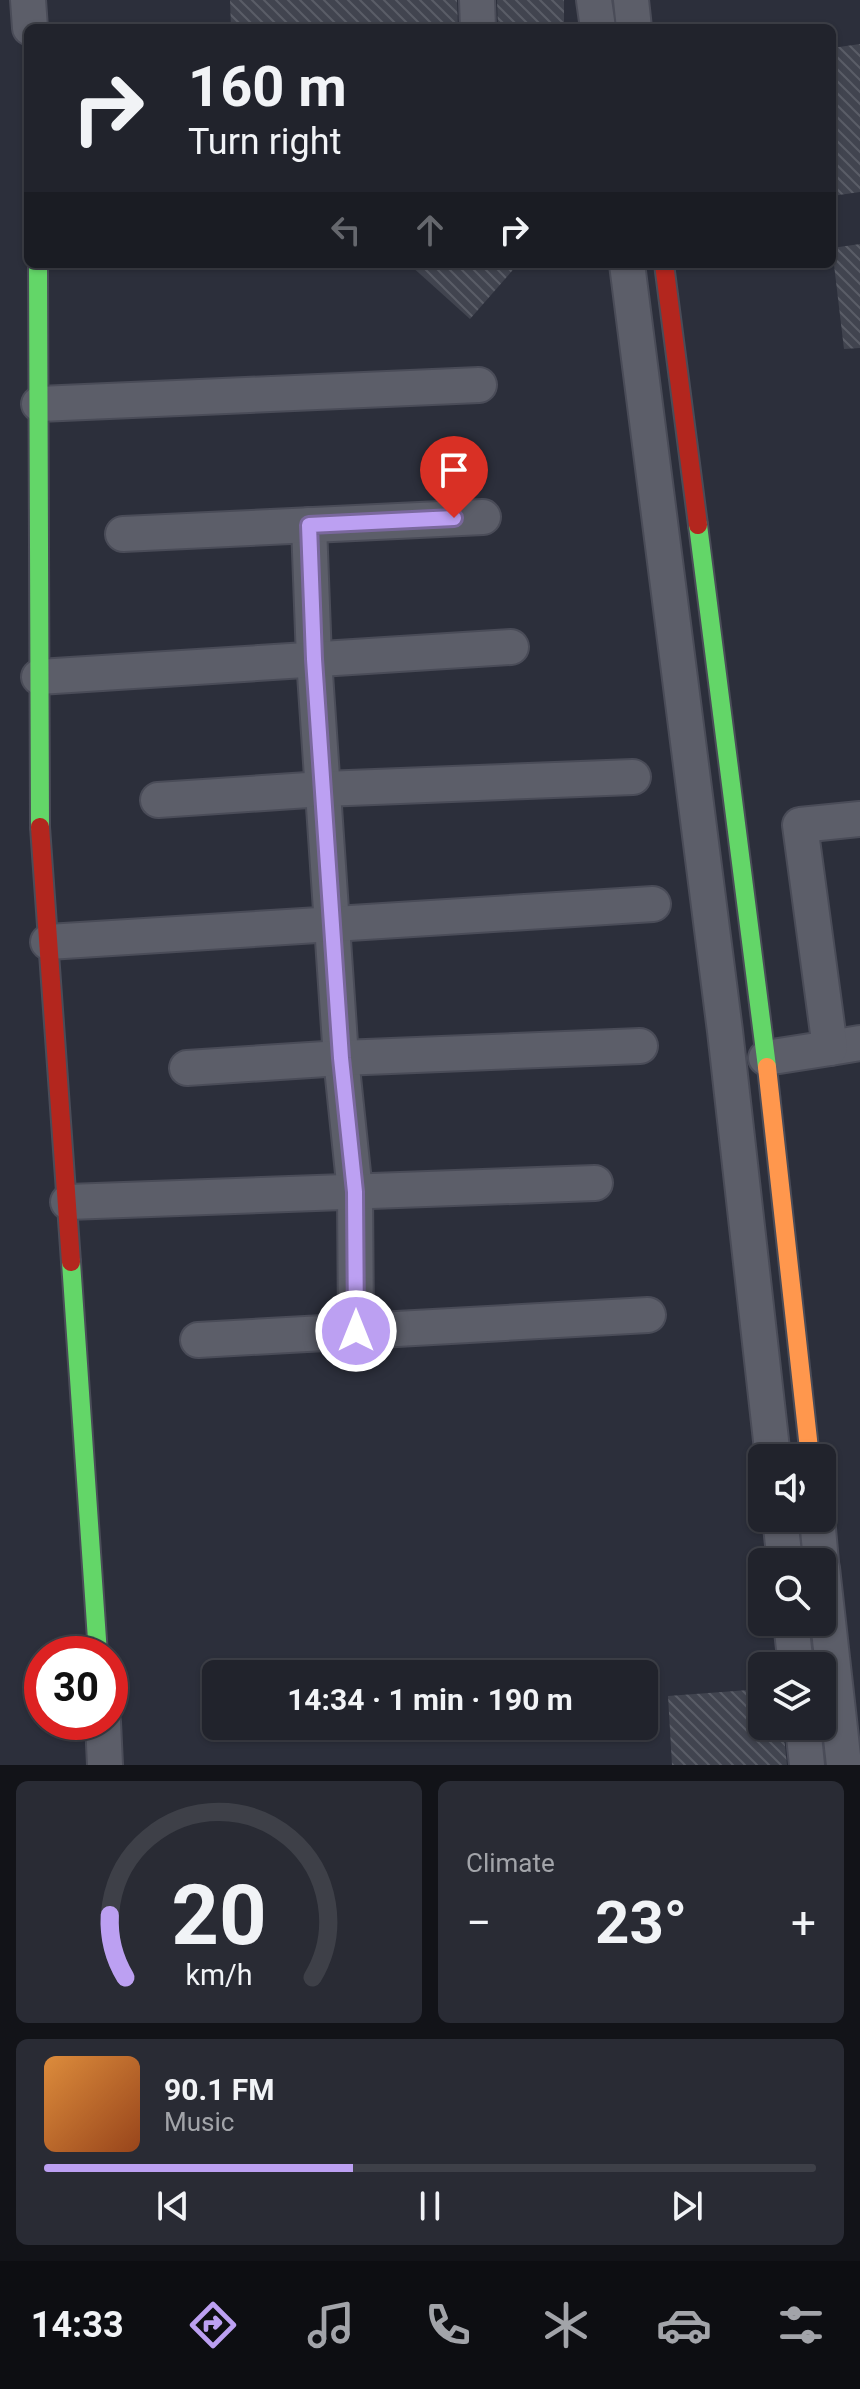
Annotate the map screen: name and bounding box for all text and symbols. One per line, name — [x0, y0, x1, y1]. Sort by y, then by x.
text: 160 m — [188, 54, 347, 120]
icon: right — [56, 56, 160, 160]
text: Turn right — [188, 121, 341, 163]
icon: left — [324, 208, 368, 252]
icon: ahead — [408, 208, 452, 252]
icon: right — [492, 208, 536, 252]
pin — [420, 436, 488, 518]
icon: arrive — [432, 448, 476, 492]
position arrow — [314, 1289, 398, 1373]
map controls — [748, 1444, 836, 1740]
button: sound — [748, 1444, 836, 1532]
button: search — [748, 1548, 836, 1636]
speed limit sign: 30 — [24, 1636, 128, 1740]
button: layers — [748, 1652, 836, 1740]
text: 14:34 · 1 min · 190 m — [287, 1682, 573, 1717]
text: Climate — [466, 1848, 555, 1878]
text: 20 — [171, 1867, 267, 1964]
text: 23° — [595, 1887, 687, 1958]
text: − — [466, 1897, 491, 1949]
text: + — [791, 1897, 816, 1949]
text: km/h — [185, 1958, 253, 1992]
text: 90.1 FM — [164, 2072, 275, 2107]
text: Music — [164, 2107, 234, 2137]
icon: previous — [151, 2184, 195, 2228]
icon: pause — [408, 2184, 452, 2228]
icon: next — [665, 2184, 709, 2228]
icon: directions — [185, 2297, 241, 2353]
icon: music — [303, 2297, 359, 2353]
icon: phone — [420, 2297, 476, 2353]
icon: climate — [538, 2297, 594, 2353]
icon: car — [656, 2297, 712, 2353]
icon: filters — [773, 2297, 829, 2353]
text: 14:33 — [31, 2304, 124, 2346]

